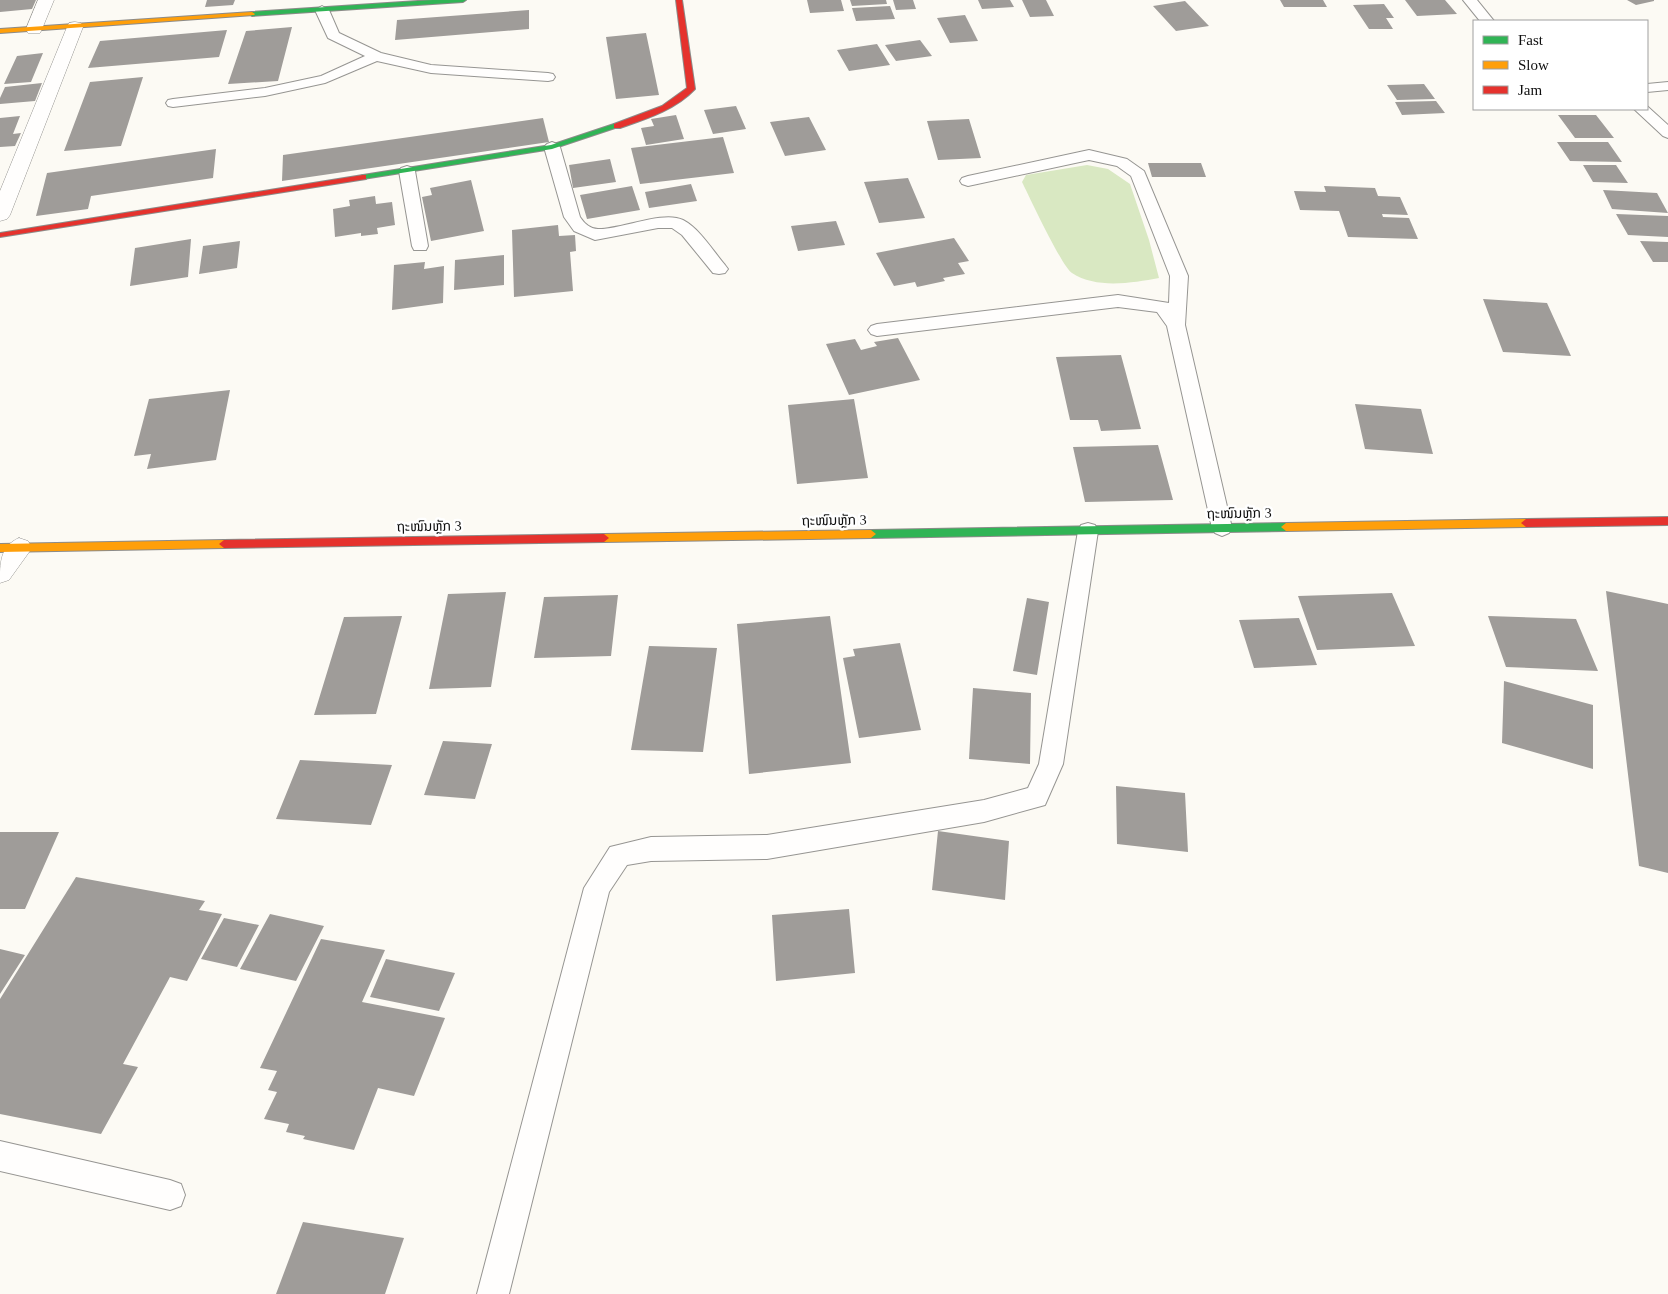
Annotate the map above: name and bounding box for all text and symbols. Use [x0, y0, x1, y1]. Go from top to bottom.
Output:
legend [1473, 20, 1648, 110]
text: Fast [1518, 32, 1544, 48]
text: Slow [1518, 57, 1549, 73]
text: Jam [1518, 82, 1542, 98]
street label: ຖະໜົນຫຼັກ 3 [1206, 505, 1272, 522]
street label: ຖະໜົນຫຼັກ 3 [801, 512, 867, 529]
street label: ຖະໜົນຫຼັກ 3 [396, 518, 462, 535]

